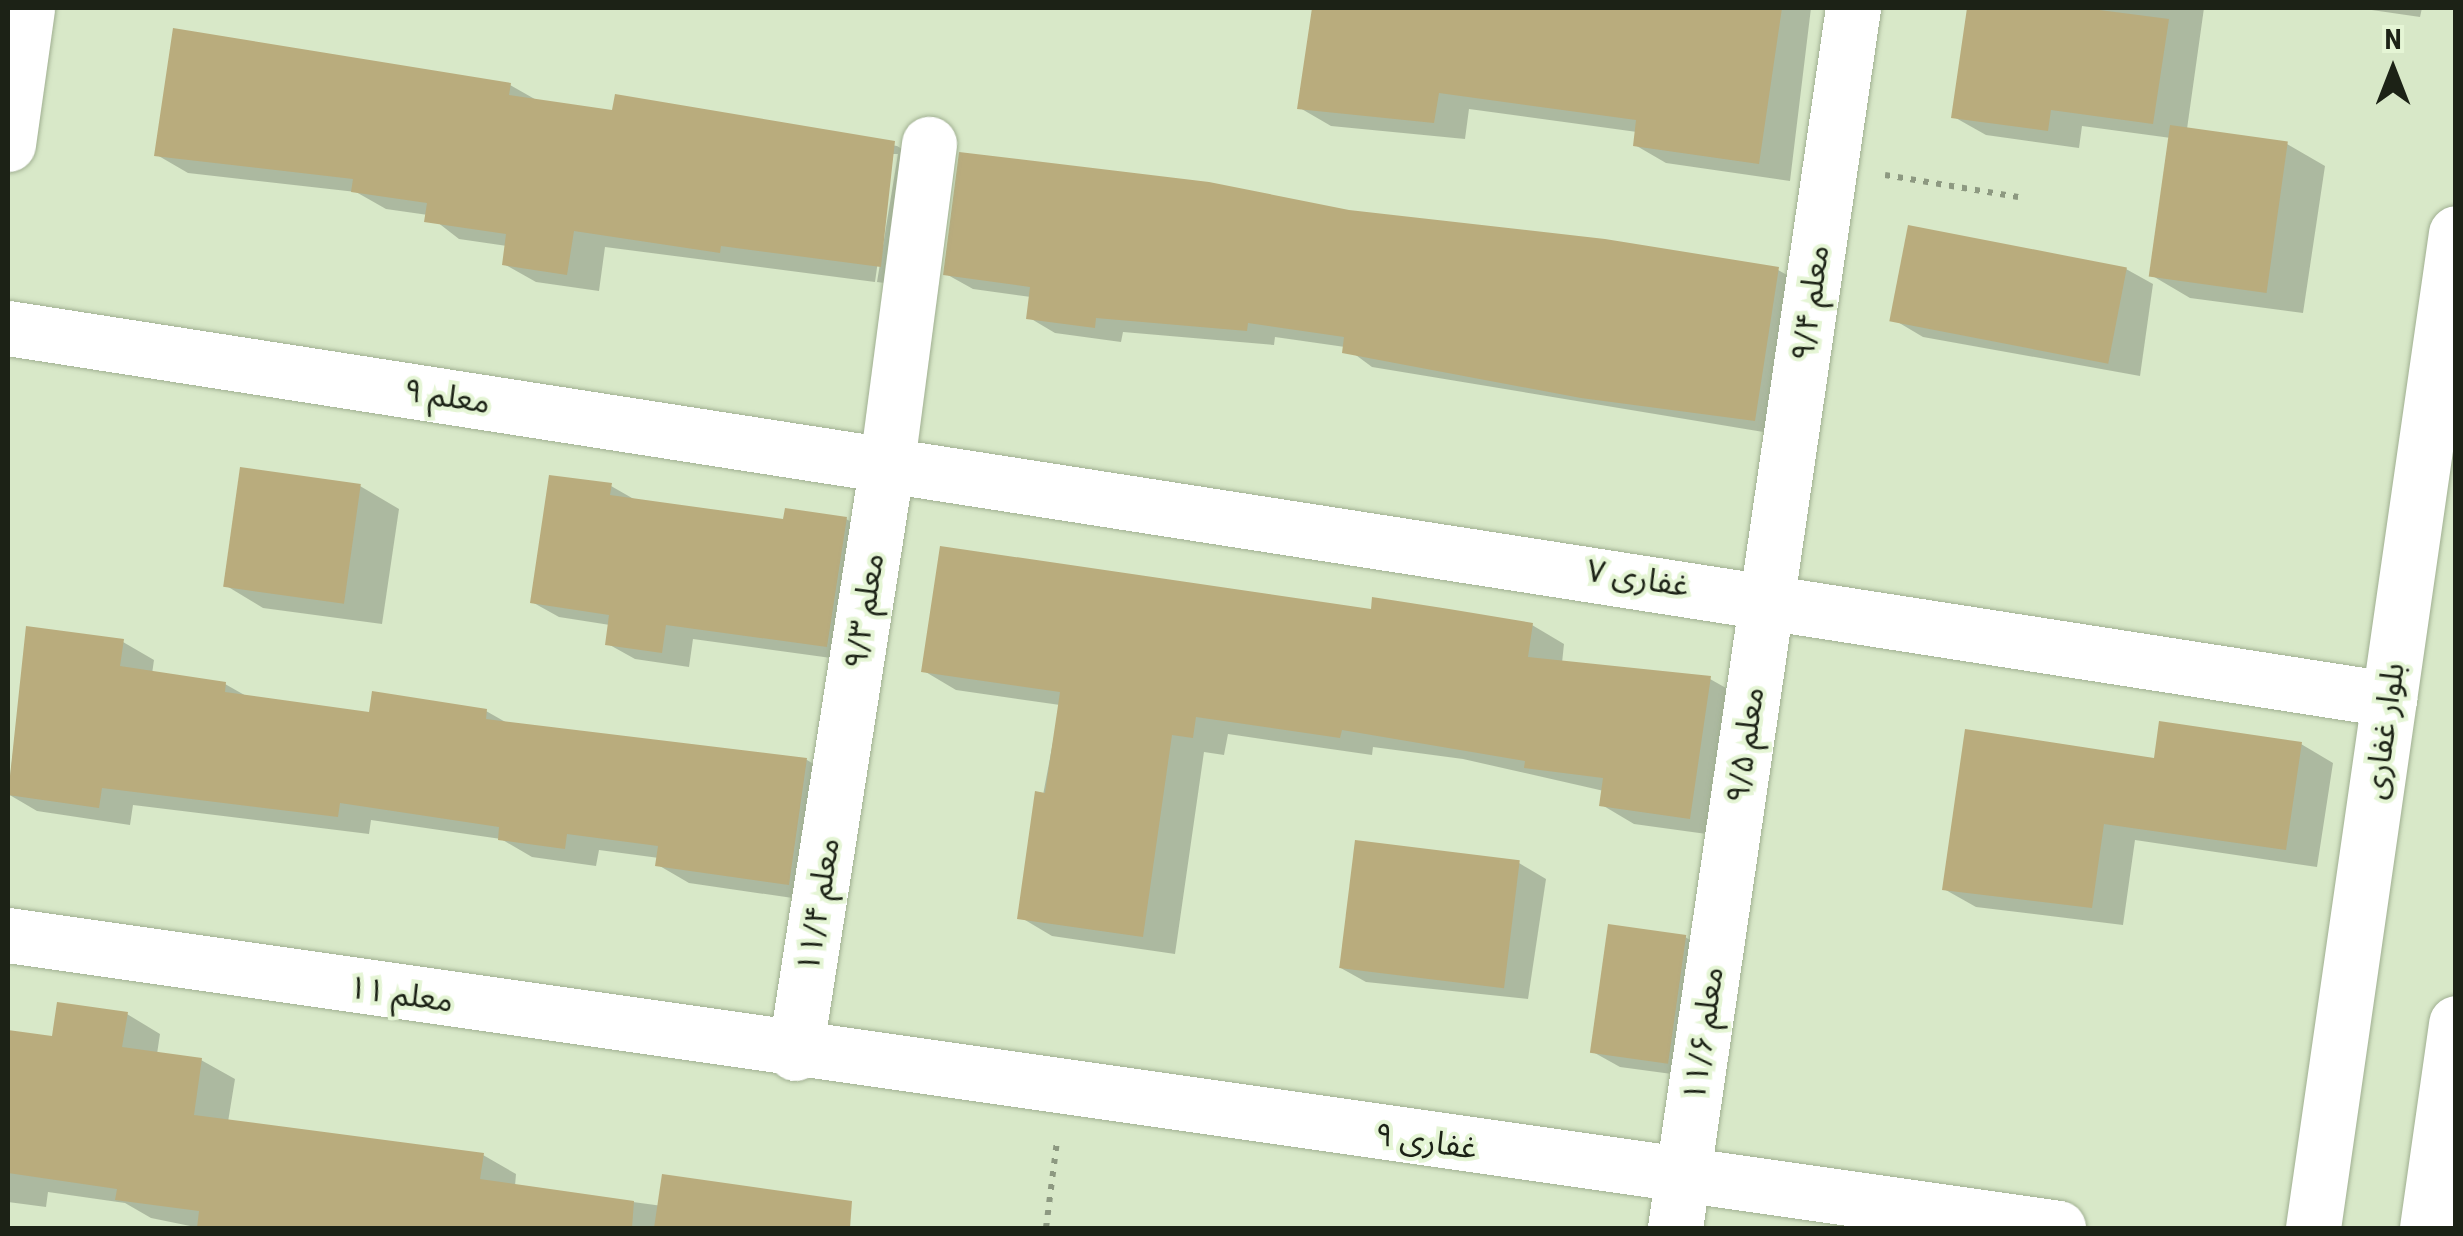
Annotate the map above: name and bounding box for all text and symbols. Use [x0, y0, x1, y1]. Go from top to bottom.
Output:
north arrow [2343, 20, 2443, 120]
text: N [2384, 23, 2402, 56]
street label: معلم ۹/۴ [1783, 242, 1837, 364]
street label: معلم ۹ [401, 370, 493, 422]
street label: معلم ۹/۳ [836, 550, 892, 672]
street label: غفاری ۷ [1584, 551, 1692, 605]
street label: بلوار غفاری [2355, 660, 2413, 802]
street label: معلم ۹/۵ [1718, 684, 1772, 806]
street label: معلم ۱۱/۴ [788, 835, 848, 975]
street label: معلم ۱۱/۶ [1675, 964, 1731, 1104]
street label: معلم ۱۱ [346, 968, 456, 1020]
street label: غفاری ۹ [1372, 1115, 1480, 1167]

